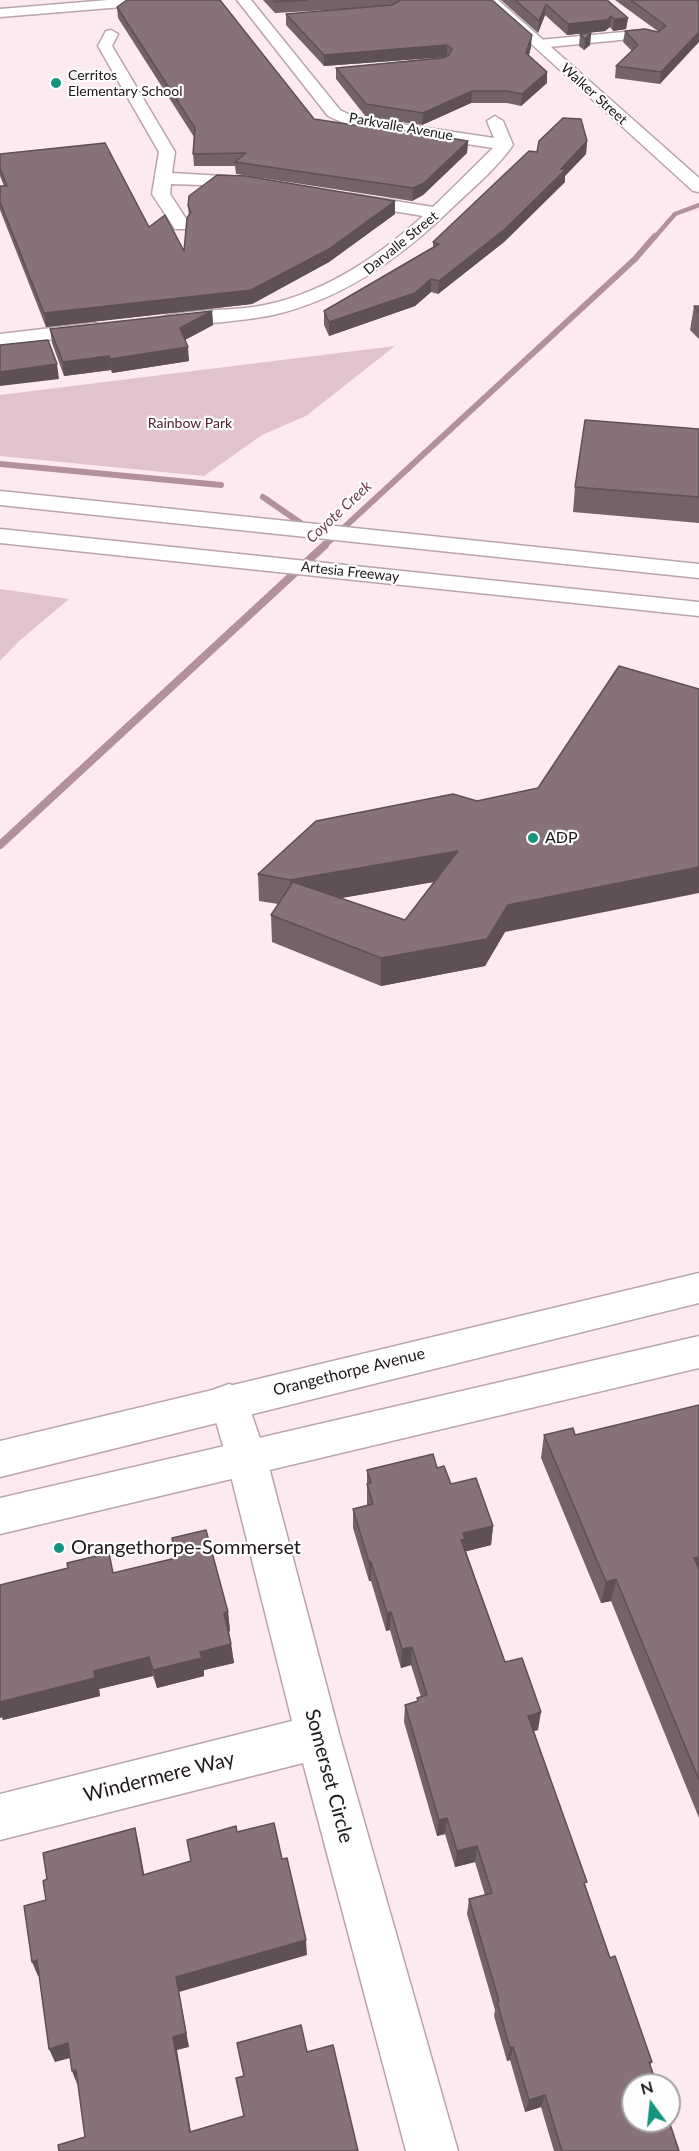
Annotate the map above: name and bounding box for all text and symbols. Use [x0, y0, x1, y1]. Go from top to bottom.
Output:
street label: Walker Street [557, 60, 631, 128]
place label: Cerritos Elementary School [68, 67, 182, 100]
marker: Cerritos Elementary School [49, 76, 63, 90]
street label: Parkvalle Avenue [348, 110, 454, 144]
street label: Darvalle Street [360, 208, 442, 278]
park label: Rainbow Park [148, 415, 232, 431]
water label: Coyote Creek [303, 477, 375, 547]
street label: Artesia Freeway [300, 558, 400, 586]
place label: ADP [545, 828, 578, 848]
marker: ADP [526, 831, 540, 845]
street label: Orangethorpe Avenue [271, 1344, 427, 1400]
place label: Orangethorpe-Sommerset [71, 1536, 301, 1560]
marker: Orangethorpe-Sommerset [52, 1541, 66, 1555]
street label: Somerset Circle [300, 1706, 358, 1846]
street label: Windermere Way [81, 1747, 237, 1807]
north arrow [621, 2073, 681, 2133]
text: N [638, 2076, 655, 2098]

